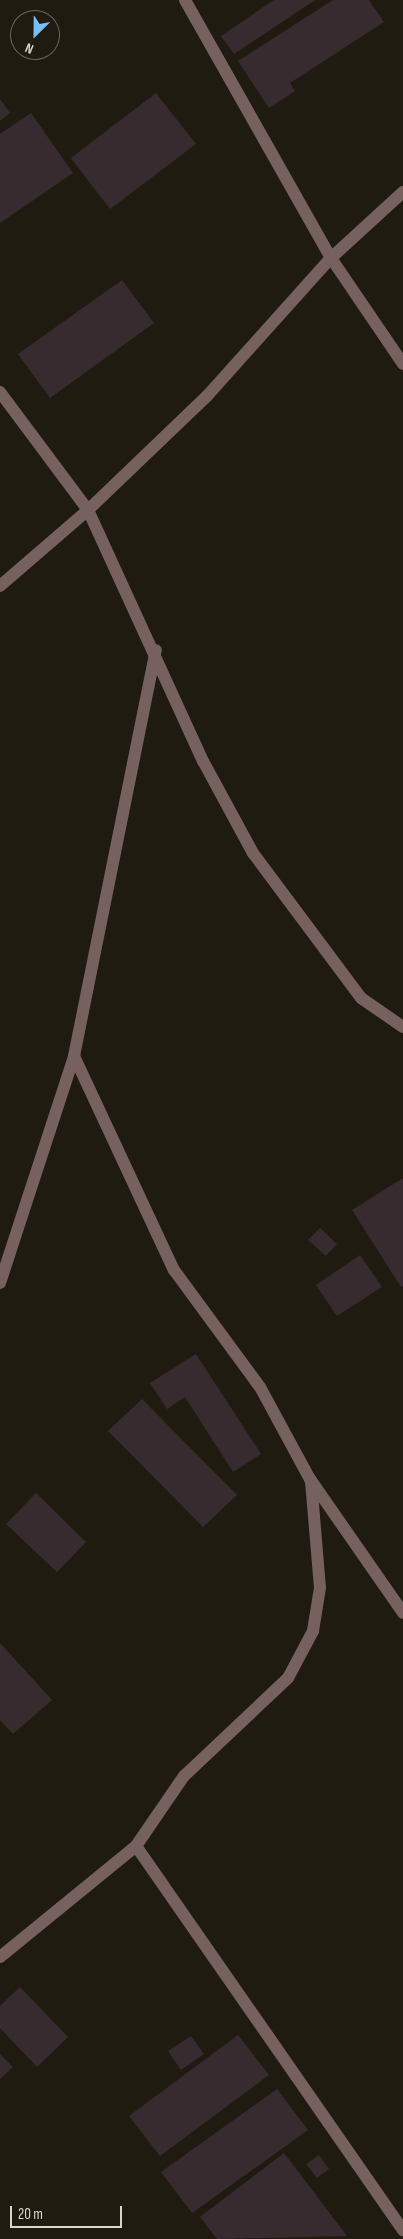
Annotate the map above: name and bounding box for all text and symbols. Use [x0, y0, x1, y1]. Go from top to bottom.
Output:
north arrow [10, 10, 60, 60]
text: N [23, 39, 36, 58]
scale bar [12, 2196, 125, 2228]
text: 20 m [18, 2205, 43, 2224]

